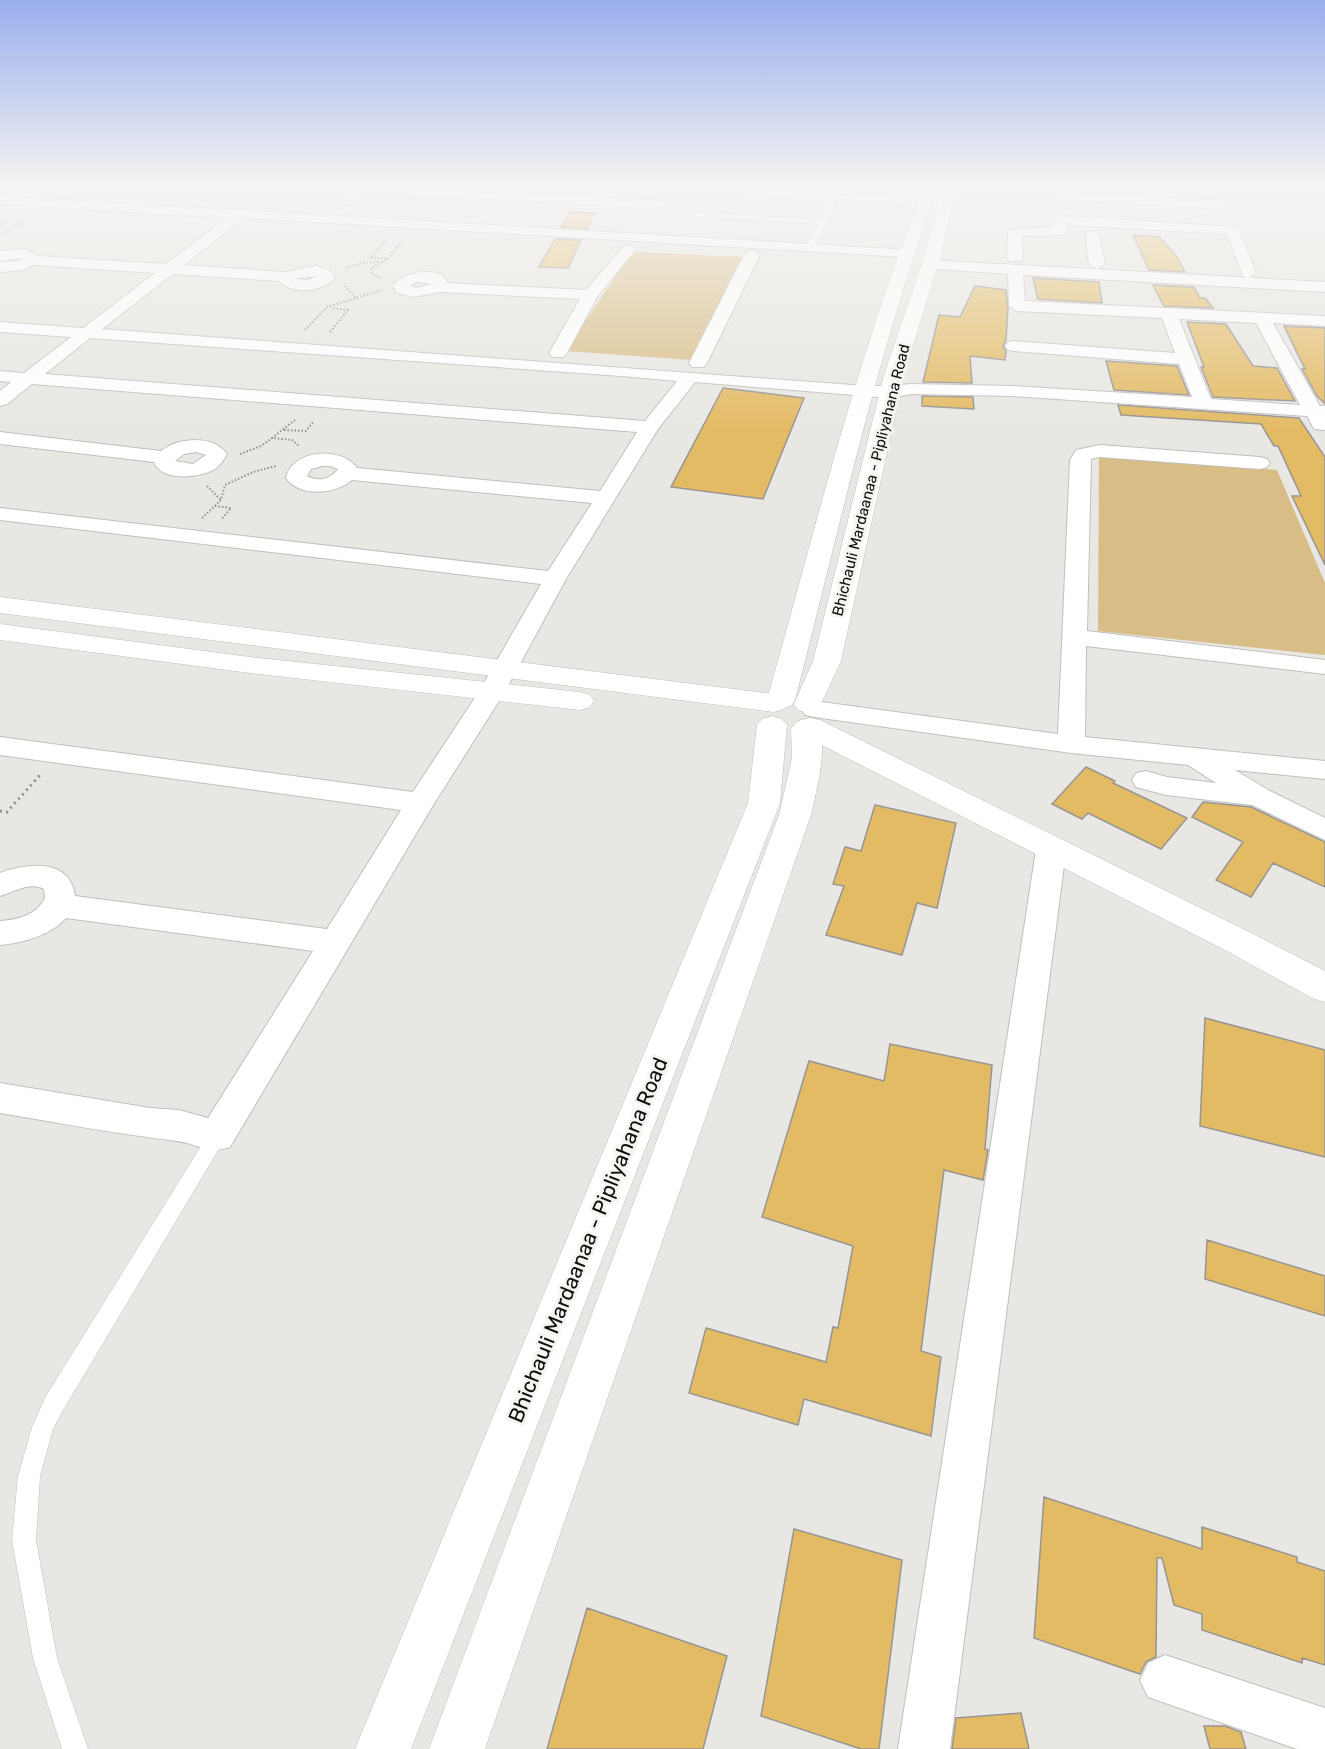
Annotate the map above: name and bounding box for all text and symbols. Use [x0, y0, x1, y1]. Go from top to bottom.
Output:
street label: Bhichauli Mardaanaa - Pipliyahana Road [828, 342, 914, 618]
street label: Bhichauli Mardaanaa - Pipliyahana Road [503, 1054, 672, 1426]

